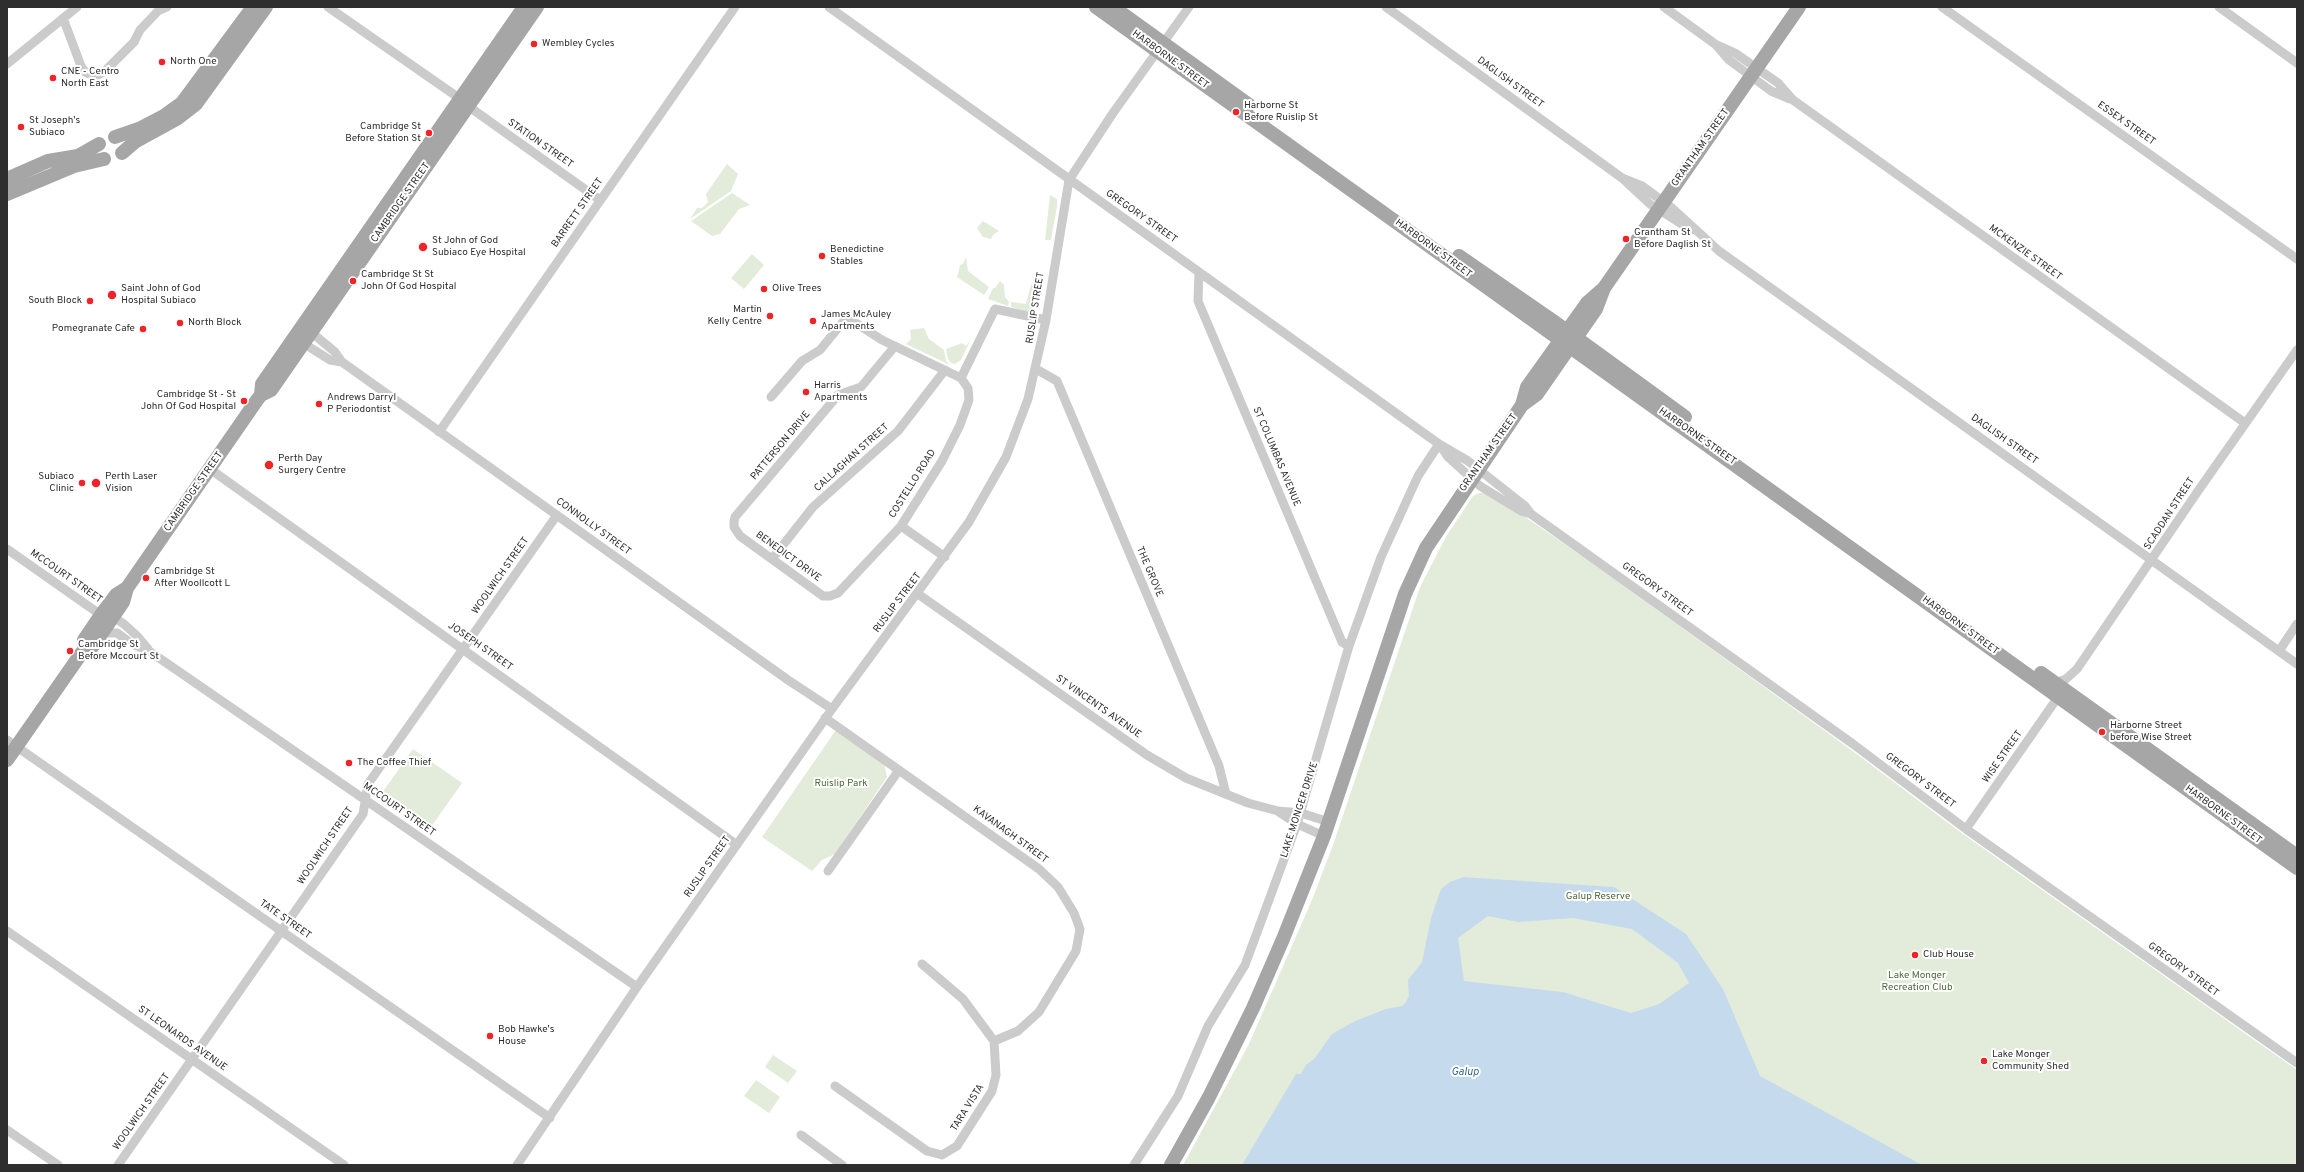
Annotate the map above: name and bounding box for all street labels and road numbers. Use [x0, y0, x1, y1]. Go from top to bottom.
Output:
street label: HARBORNE STREET [1129, 28, 1211, 92]
street label: DAGLISH STREET [1474, 55, 1546, 111]
street label: ESSEX STREET [2095, 100, 2157, 148]
street label: GRANTHAM STREET [1670, 107, 1732, 189]
street label: STATION STREET [505, 117, 575, 171]
street label: CAMBRIDGE STREET [369, 161, 433, 245]
street label: BARRETT STREET [550, 176, 606, 250]
street label: GREGORY STREET [1103, 188, 1179, 246]
street label: HARBORNE STREET [1392, 217, 1474, 281]
street label: MCKENZIE STREET [1986, 222, 2064, 284]
street label: RUSLIP STREET [1024, 271, 1048, 345]
street label: ST COLUMBAS AVENUE [1250, 405, 1302, 509]
street label: HARBORNE STREET [1656, 406, 1738, 468]
street label: PATTERSON DRIVE [749, 409, 813, 483]
street label: GRANTHAM STREET [1458, 412, 1520, 494]
street label: DAGLISH STREET [1968, 412, 2040, 468]
street label: CALLAGHAN STREET [812, 421, 892, 495]
street label: COSTELLO ROAD [887, 447, 939, 521]
street label: CAMBRIDGE STREET [162, 450, 226, 534]
street label: SCADDAN STREET [2142, 476, 2198, 552]
street label: CONNOLLY STREET [553, 496, 633, 558]
street label: BENEDICT DRIVE [753, 529, 823, 585]
street label: WOOLWICH STREET [470, 535, 532, 617]
street label: THE GROVE [1133, 545, 1165, 599]
street label: MCCOURT STREET [28, 548, 104, 606]
street label: GREGORY STREET [1619, 560, 1695, 620]
street label: RUSLIP STREET [871, 570, 925, 636]
street label: HARBORNE STREET [1919, 594, 2001, 658]
street label: JOSEPH STREET [445, 620, 515, 674]
street label: ST VINCENTS AVENUE [1053, 673, 1143, 741]
street label: WISE STREET [1980, 728, 2026, 786]
street label: GREGORY STREET [1883, 751, 1957, 811]
street label: LAKE MONGER DRIVE [1279, 761, 1321, 859]
street label: MCCOURT STREET [361, 781, 437, 839]
street label: HARBORNE STREET [2182, 783, 2264, 847]
street label: KAVANAGH STREET [970, 804, 1050, 866]
street label: WOOLWICH STREET [296, 805, 356, 887]
street label: RUSLIP STREET [682, 834, 734, 900]
street label: TATE STREET [257, 898, 313, 942]
street label: GREGORY STREET [2145, 940, 2221, 1000]
street label: ST LEONARDS AVENUE [135, 1004, 229, 1074]
street label: WOOLWICH STREET [111, 1071, 173, 1153]
street label: TARA VISTA [949, 1082, 987, 1134]

